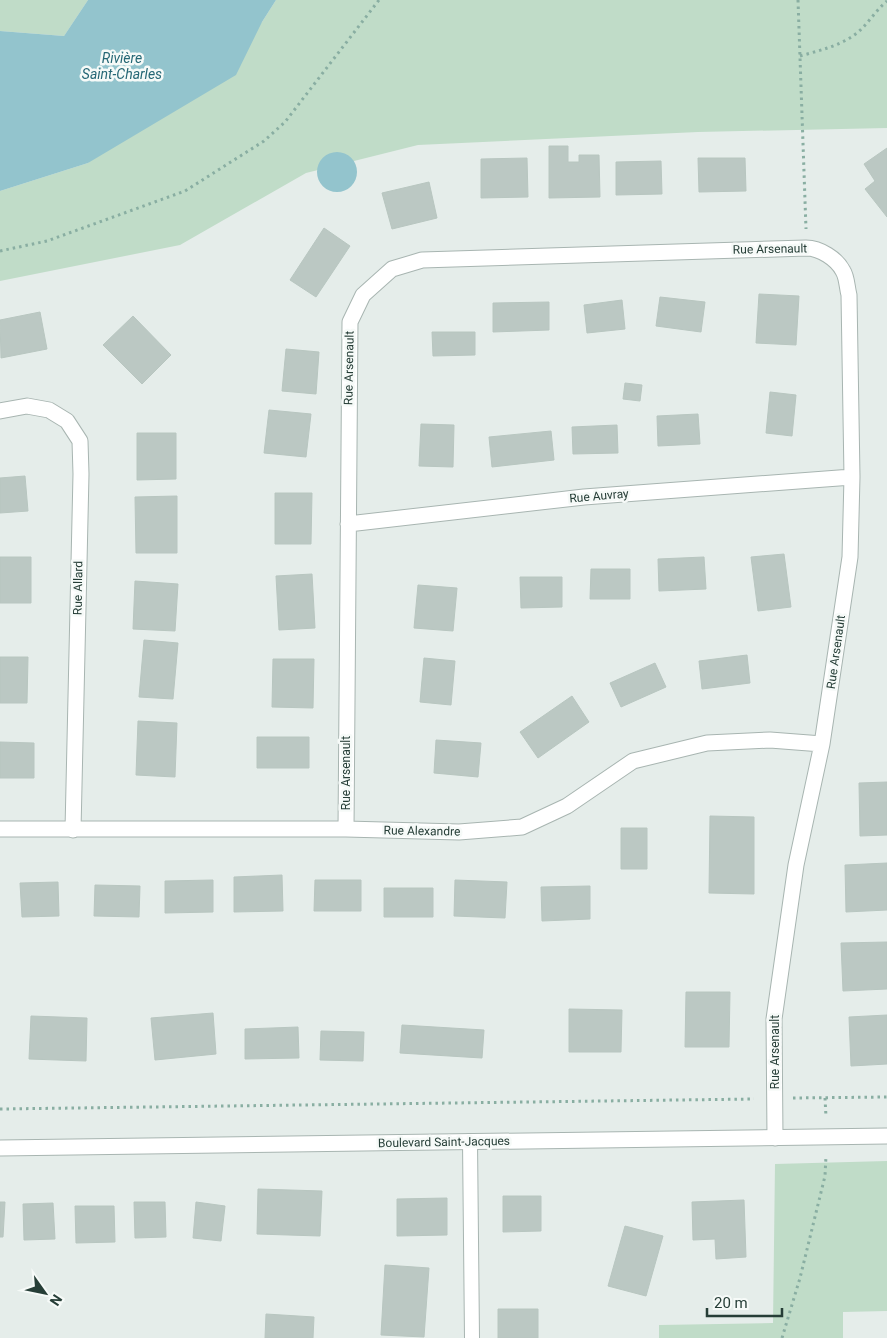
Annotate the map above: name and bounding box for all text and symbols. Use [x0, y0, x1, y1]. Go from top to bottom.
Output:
water label: Rivière Saint-Charles [82, 50, 162, 82]
street label: Rue Arsenault [733, 241, 807, 257]
street label: Rue Arsenault [341, 331, 357, 405]
street label: Rue Auvray [569, 486, 630, 506]
street label: Rue Allard [71, 561, 85, 615]
street label: Rue Arsenault [824, 614, 848, 690]
street label: Rue Arsenault [339, 736, 353, 810]
street label: Rue Alexandre [384, 823, 460, 839]
street label: Rue Arsenault [768, 1015, 782, 1089]
street label: Boulevard Saint-Jacques [378, 1134, 510, 1150]
north arrow [20, 1268, 70, 1318]
scale bar [707, 1286, 782, 1318]
text: N [46, 1292, 65, 1309]
text: 20 m [714, 1294, 748, 1312]

